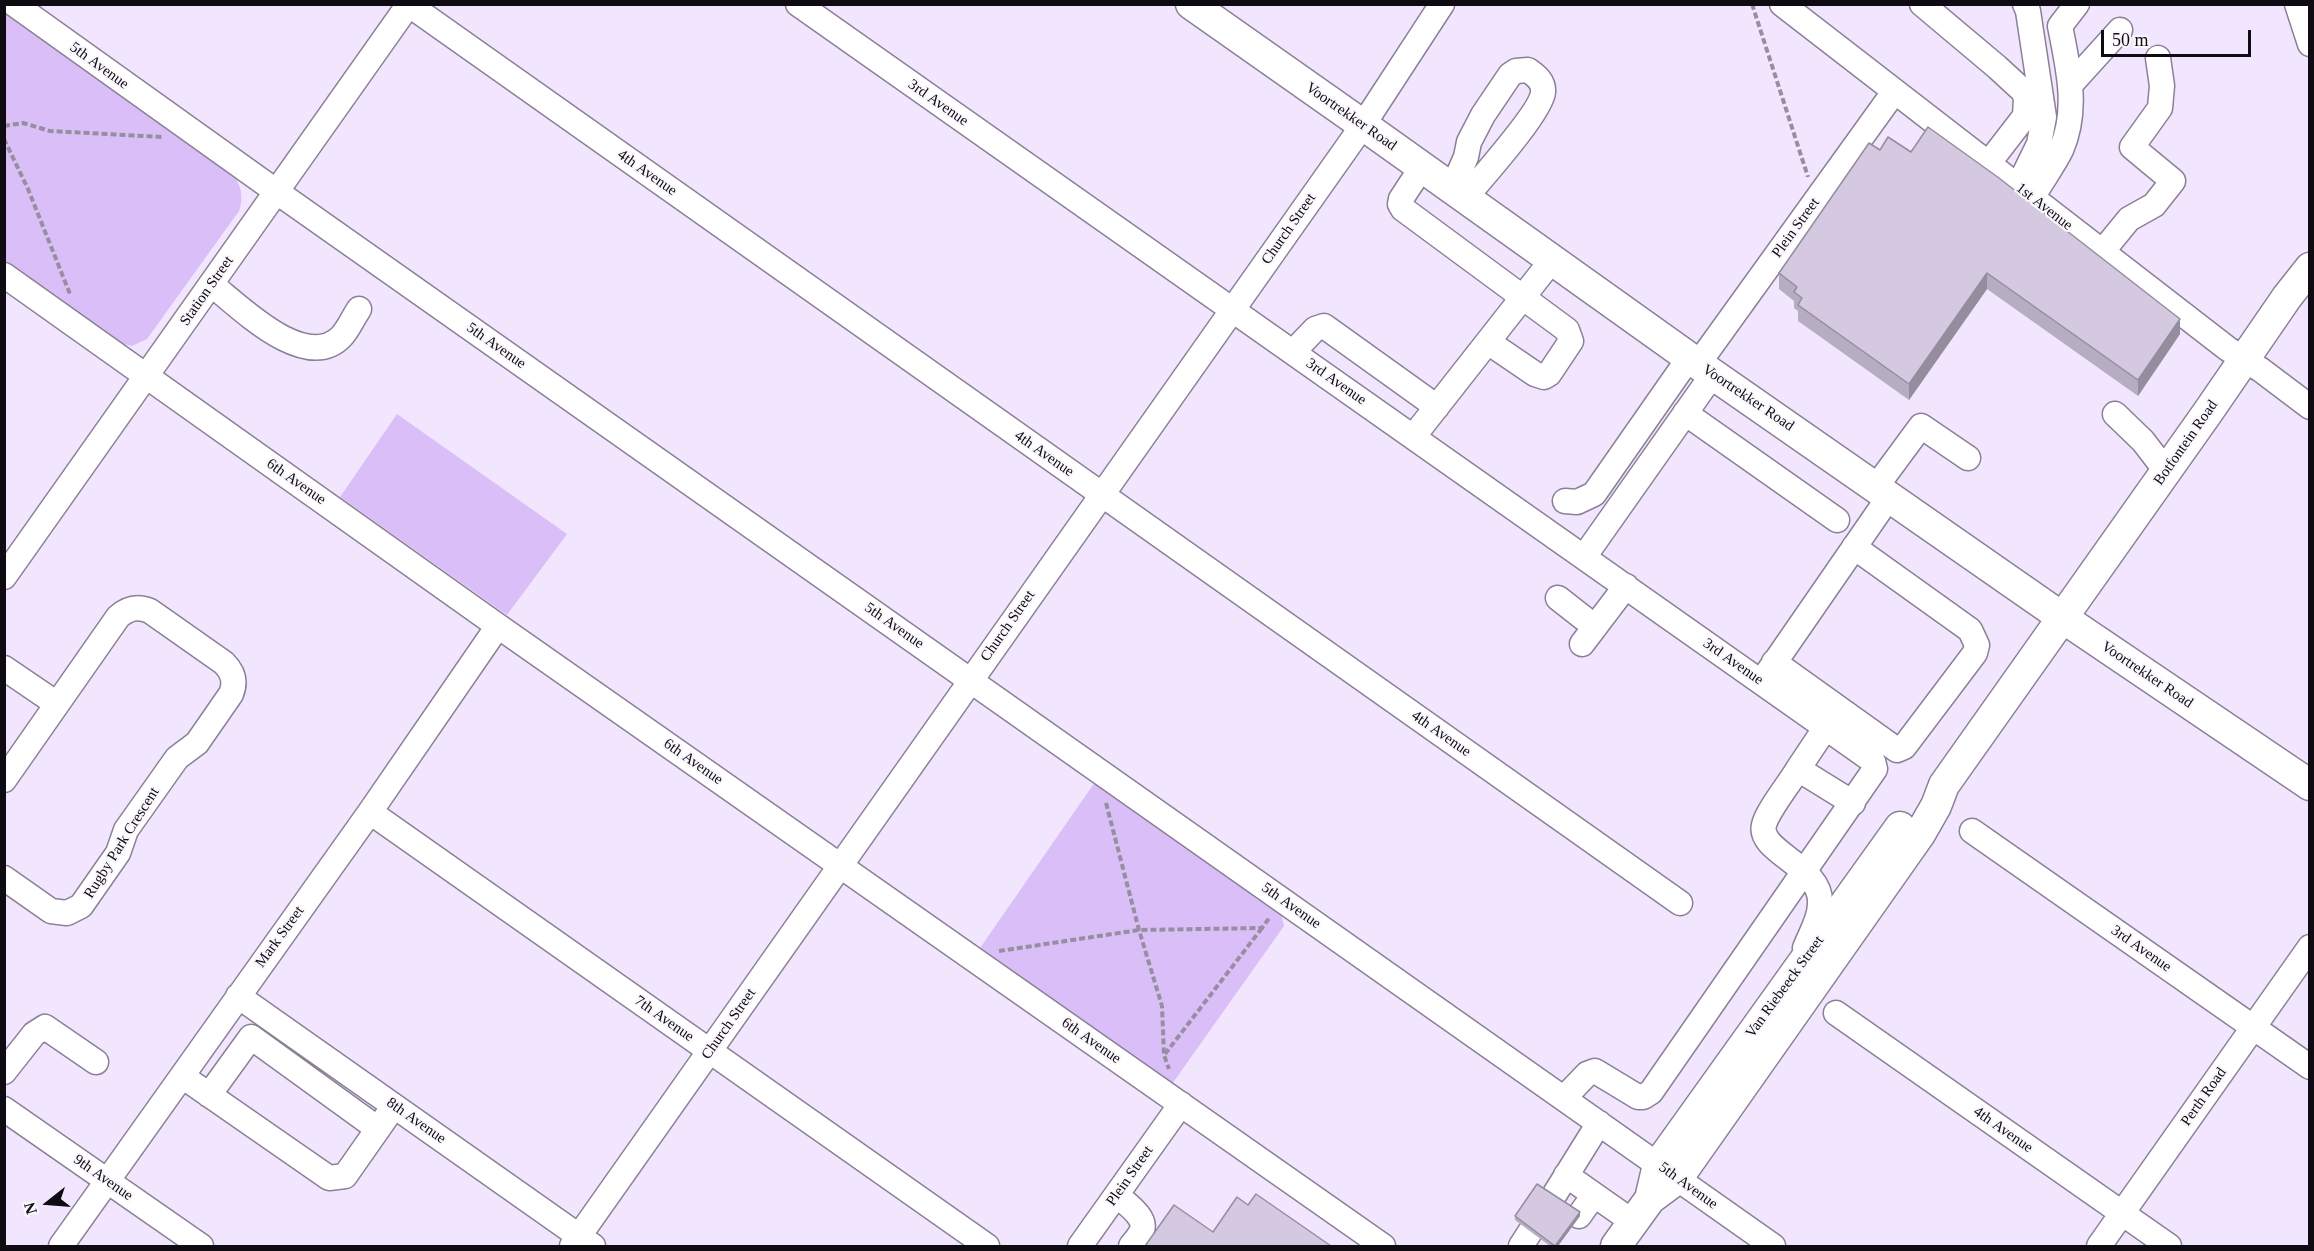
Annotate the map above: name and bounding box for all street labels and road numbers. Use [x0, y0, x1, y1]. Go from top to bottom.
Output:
street label: 5th Avenue [66, 39, 132, 93]
street label: 3rd Avenue [904, 76, 972, 130]
street label: Voortrekker Road [1302, 79, 1400, 155]
street label: 4th Avenue [614, 146, 680, 200]
street label: 1st Avenue [2012, 179, 2076, 235]
street label: Church Street [1258, 190, 1320, 268]
street label: Plein Street [1768, 195, 1824, 261]
street label: Station Street [176, 253, 238, 329]
street label: 5th Avenue [463, 319, 529, 373]
street label: 3rd Avenue [1302, 355, 1370, 409]
street label: Voortrekker Road [1699, 361, 1797, 435]
street label: Botfontein Road [2150, 397, 2222, 489]
street label: 4th Avenue [1011, 427, 1077, 481]
street label: 6th Avenue [263, 455, 329, 509]
street label: Church Street [977, 587, 1039, 665]
street label: 5th Avenue [861, 599, 927, 653]
street label: 3rd Avenue [1699, 635, 1767, 689]
street label: Voortrekker Road [2098, 638, 2196, 712]
street label: 4th Avenue [1408, 707, 1474, 761]
street label: 6th Avenue [660, 735, 726, 789]
street label: Rugby Park Crescent [81, 784, 163, 902]
street label: 5th Avenue [1258, 879, 1324, 933]
street label: Mark Street [252, 903, 308, 971]
street label: 3rd Avenue [2107, 922, 2175, 976]
street label: Van Riebeeck Street [1742, 933, 1828, 1041]
street label: Church Street [698, 985, 760, 1063]
street label: 7th Avenue [631, 992, 697, 1046]
street label: 6th Avenue [1058, 1014, 1124, 1068]
street label: Perth Road [2177, 1064, 2231, 1130]
street label: 8th Avenue [383, 1094, 449, 1148]
street label: 4th Avenue [1970, 1103, 2036, 1157]
street label: Plein Street [1103, 1142, 1157, 1210]
street label: 9th Avenue [70, 1151, 136, 1205]
street label: 5th Avenue [1655, 1159, 1721, 1213]

